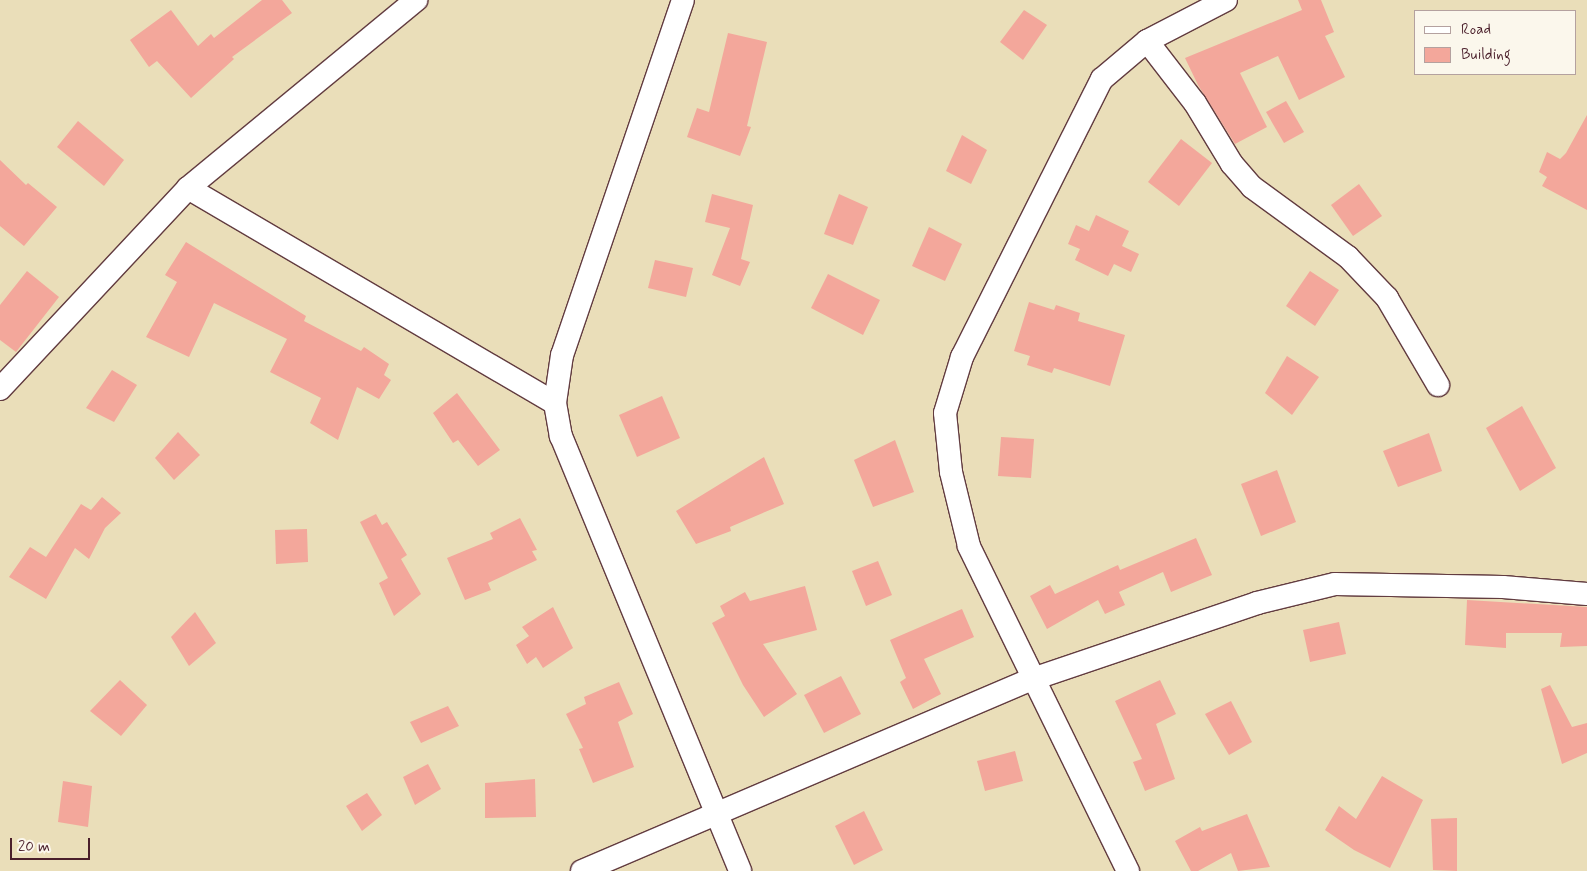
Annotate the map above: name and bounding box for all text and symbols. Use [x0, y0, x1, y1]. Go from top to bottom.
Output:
legend [1414, 10, 1577, 75]
text: Road [1461, 20, 1491, 40]
text: Building [1461, 45, 1511, 65]
scale bar [12, 828, 92, 860]
text: 20 m [18, 837, 50, 857]

